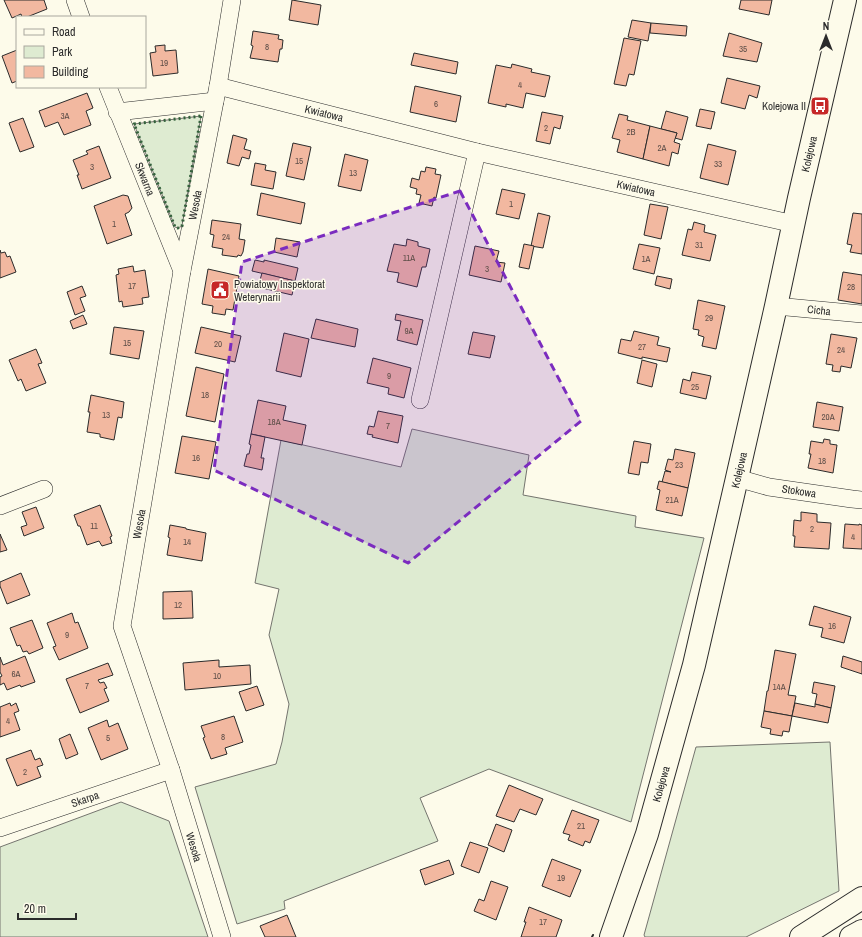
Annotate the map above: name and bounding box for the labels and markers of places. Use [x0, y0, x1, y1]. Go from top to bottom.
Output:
bus stop icon: Kolejowa II [809, 95, 831, 117]
place label: Kolejowa II [762, 99, 806, 113]
place label: Powiatowy Inspektorat Weterynarii [234, 277, 325, 304]
public building icon: Powiatowy Inspektorat Weterynarii [209, 279, 231, 301]

